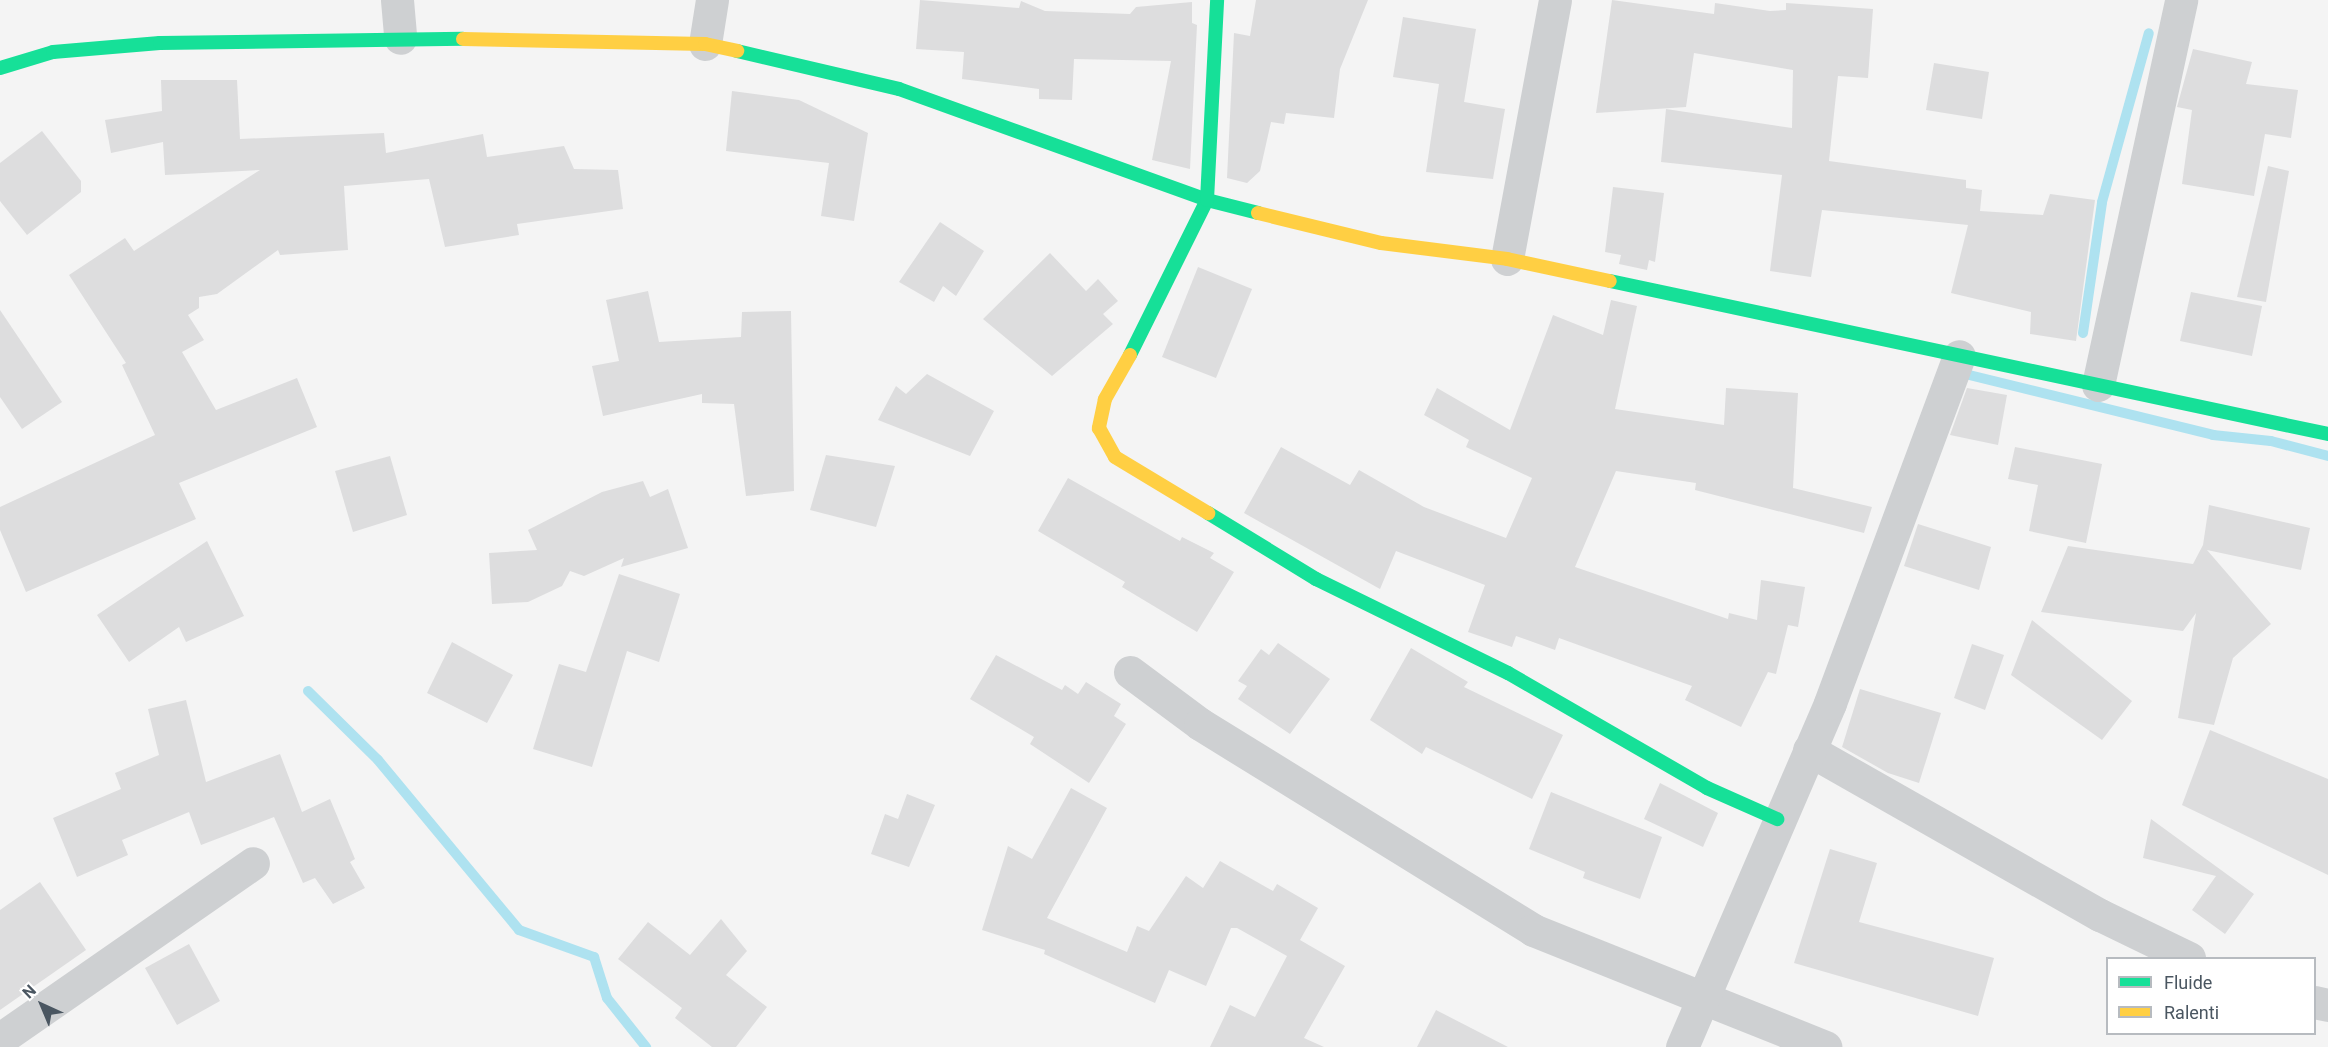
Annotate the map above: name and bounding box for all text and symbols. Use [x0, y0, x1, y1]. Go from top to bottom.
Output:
legend [2106, 957, 2316, 1035]
text: Fluide [2164, 972, 2212, 993]
north arrow [12, 975, 72, 1035]
text: N [18, 981, 40, 1002]
text: Ralenti [2164, 1002, 2219, 1023]

